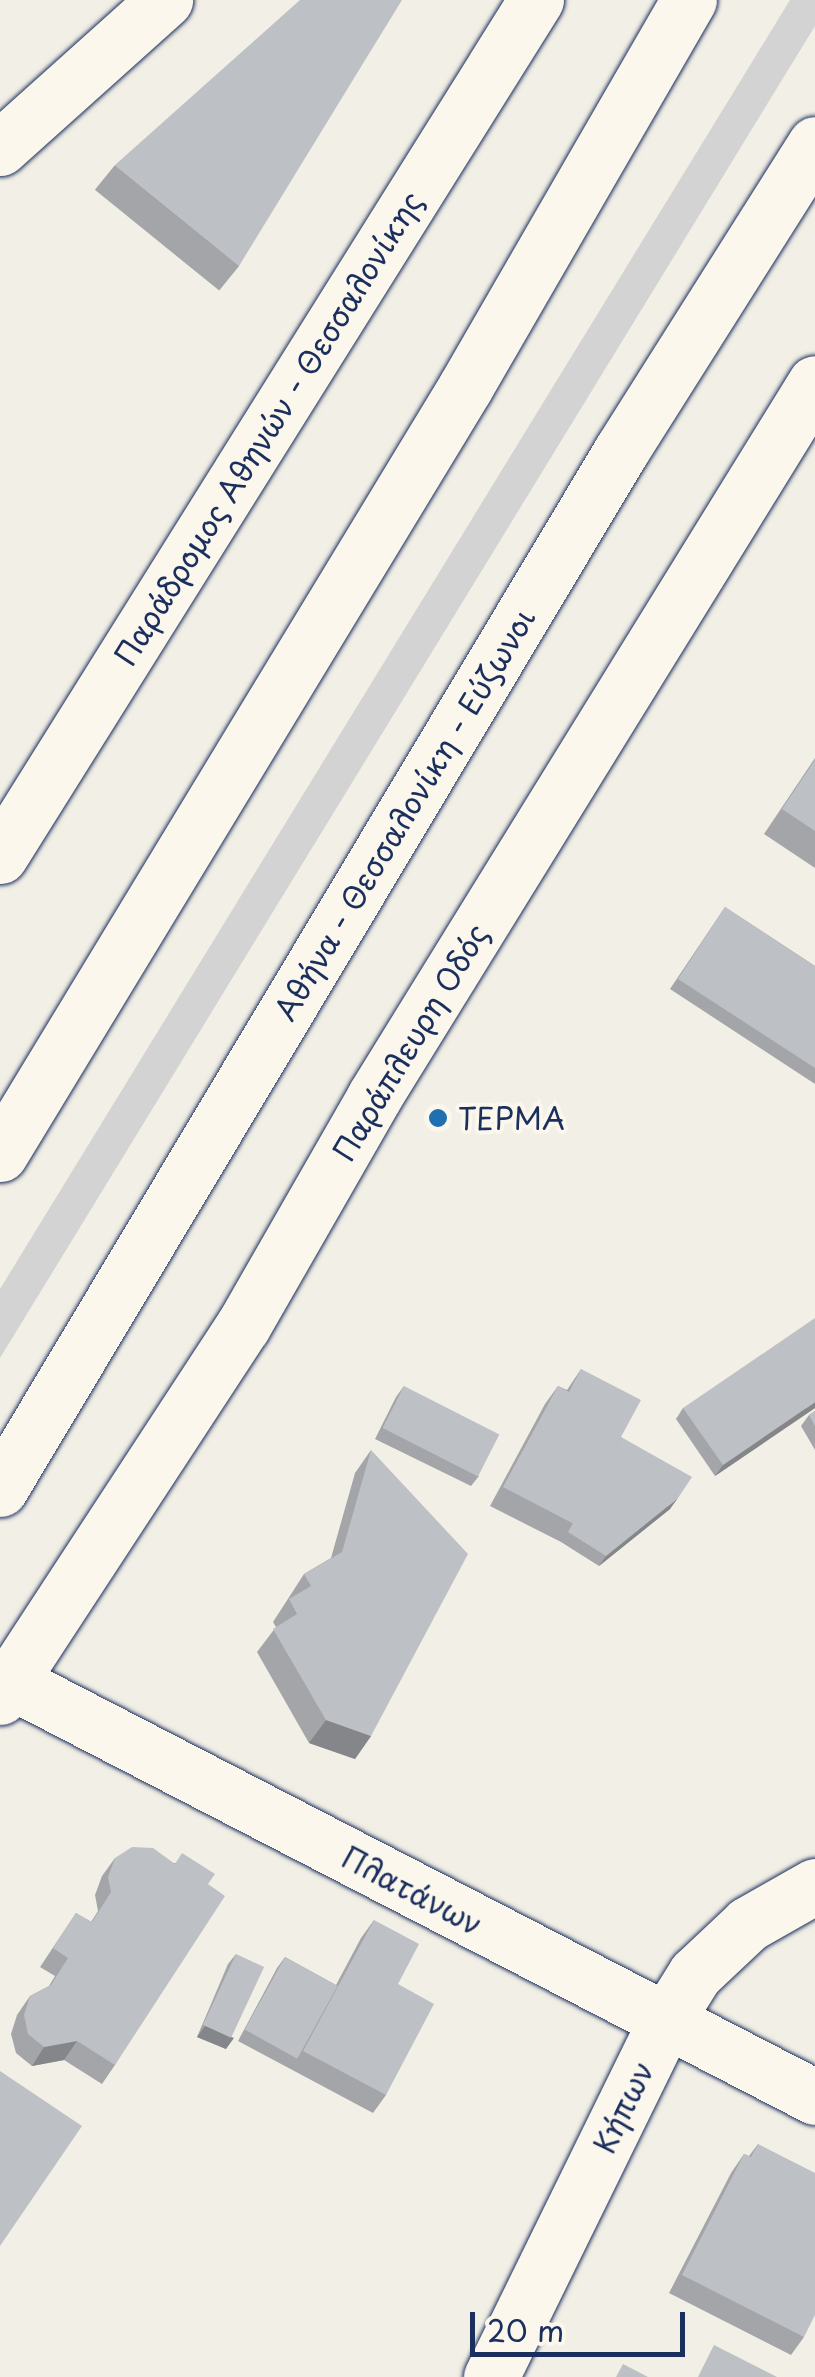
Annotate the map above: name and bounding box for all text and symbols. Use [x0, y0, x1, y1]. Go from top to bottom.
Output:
street label: Παράδρομος Αθηνών - Θεσσαλονίκης [106, 183, 430, 673]
street label: Αθήνα - Θεσσαλονίκη - Εύζωνοι [266, 600, 542, 1028]
street label: Παράπλευρη Οδός [325, 917, 495, 1167]
place label: ΤΕΡΜΑ [458, 1100, 565, 1136]
marker: ΤΕΡΜΑ [427, 1107, 449, 1129]
street label: Πλατάνων [335, 1838, 489, 1942]
street label: Κήπων [585, 2055, 661, 2159]
scale bar [475, 2292, 690, 2354]
text: 20 m [487, 2307, 564, 2352]

